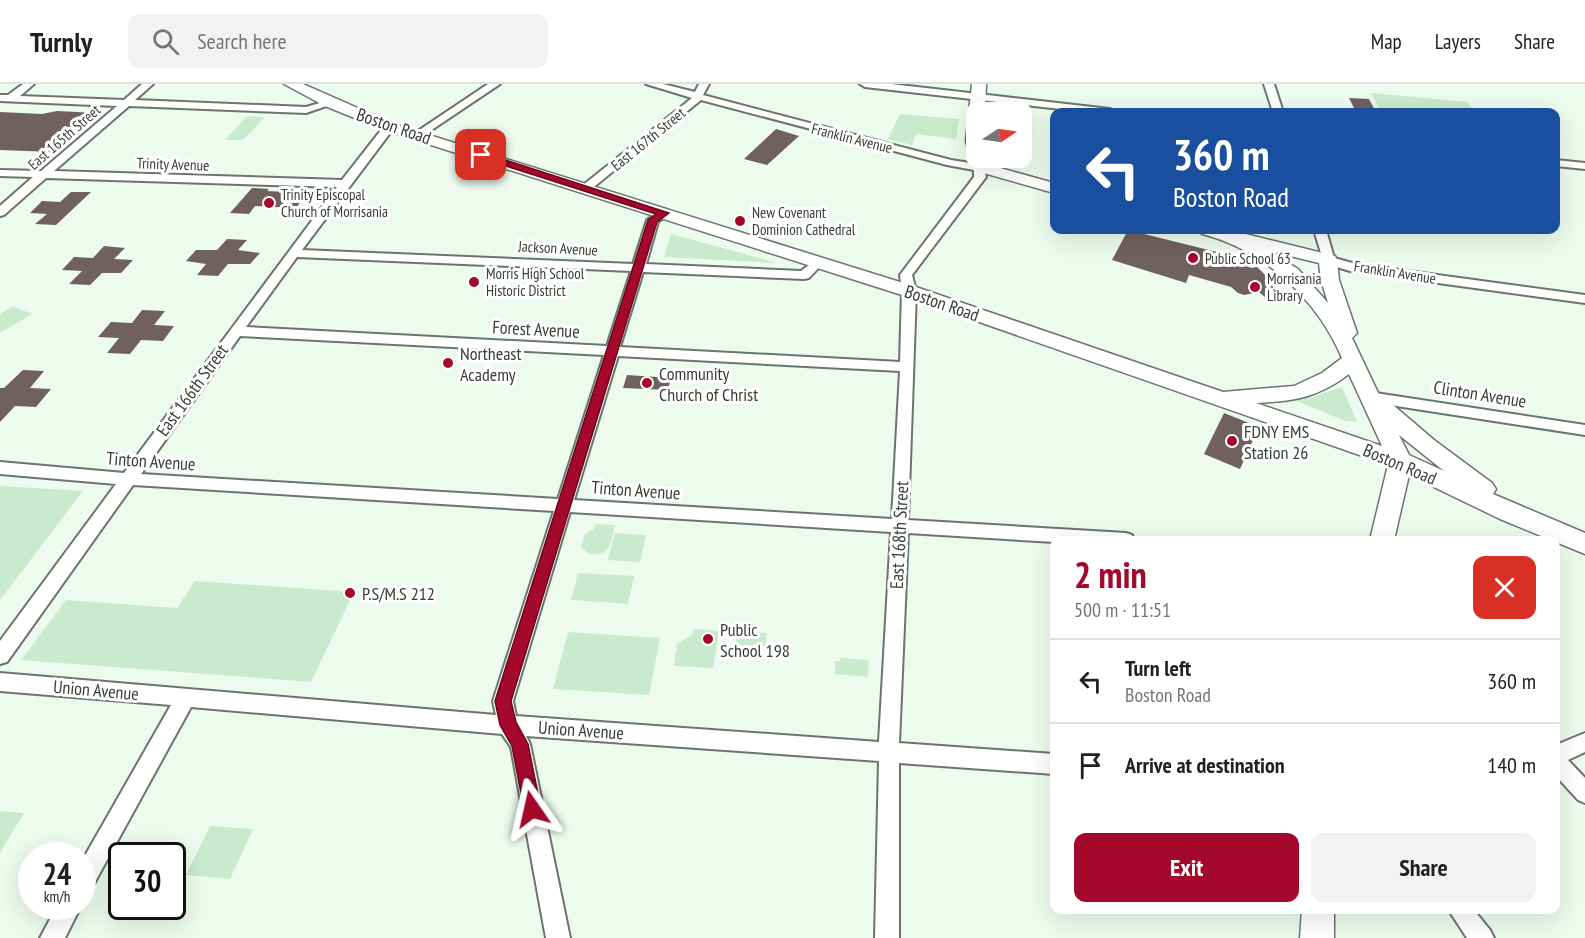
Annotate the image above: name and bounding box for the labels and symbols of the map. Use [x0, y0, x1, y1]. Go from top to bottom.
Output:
street label: East 165th Street [24, 100, 104, 174]
north arrow [966, 102, 1032, 168]
street label: Boston Road [354, 103, 434, 149]
street label: East 167th Street [607, 103, 689, 175]
street label: Franklin Avenue [810, 119, 894, 157]
pin [455, 129, 506, 180]
street label: Trinity Avenue [136, 153, 210, 175]
place label: Trinity Episcopal Church of Morrisania [281, 185, 388, 221]
marker: Trinity Episcopal Church of Morrisania [262, 196, 276, 210]
place label: New Covenant Dominion Cathedral [752, 203, 856, 239]
marker: New Covenant Dominion Cathedral [733, 214, 747, 228]
street label: Jackson Avenue [517, 236, 598, 260]
place label: Public School 63 [1205, 249, 1291, 268]
marker: Public School 63 [1186, 251, 1200, 265]
street label: Franklin Avenue [1353, 256, 1437, 288]
place label: Morris High School Historic District [486, 264, 585, 300]
place label: Morrisania Library [1267, 269, 1321, 305]
marker: Morris High School Historic District [467, 275, 481, 289]
street label: Boston Road [902, 280, 982, 326]
marker: Morrisania Library [1248, 280, 1262, 294]
street label: Forest Avenue [492, 315, 580, 343]
street label: East 166th Street [151, 340, 233, 440]
place label: Northeast Academy [460, 342, 521, 386]
marker: Northeast Academy [441, 356, 455, 370]
place label: Community Church of Christ [659, 362, 758, 406]
street label: Clinton Avenue [1432, 375, 1528, 413]
marker: Community Church of Christ [640, 376, 654, 390]
place label: FDNY EMS Station 26 [1244, 420, 1309, 464]
marker: FDNY EMS Station 26 [1225, 434, 1239, 448]
street label: Boston Road [1360, 438, 1440, 490]
street label: Tinton Avenue [106, 446, 196, 476]
street label: Tinton Avenue [591, 475, 681, 505]
street label: East 168th Street [885, 480, 913, 590]
place label: P.S/M.S 212 [362, 582, 435, 605]
marker: P.S/M.S 212 [343, 586, 357, 600]
place label: Public School 198 [720, 618, 790, 662]
marker: Public School 198 [701, 632, 715, 646]
street label: Union Avenue [52, 675, 140, 705]
street label: Union Avenue [537, 716, 625, 744]
position arrow [500, 777, 564, 841]
speed limit sign: 30 [108, 842, 186, 920]

